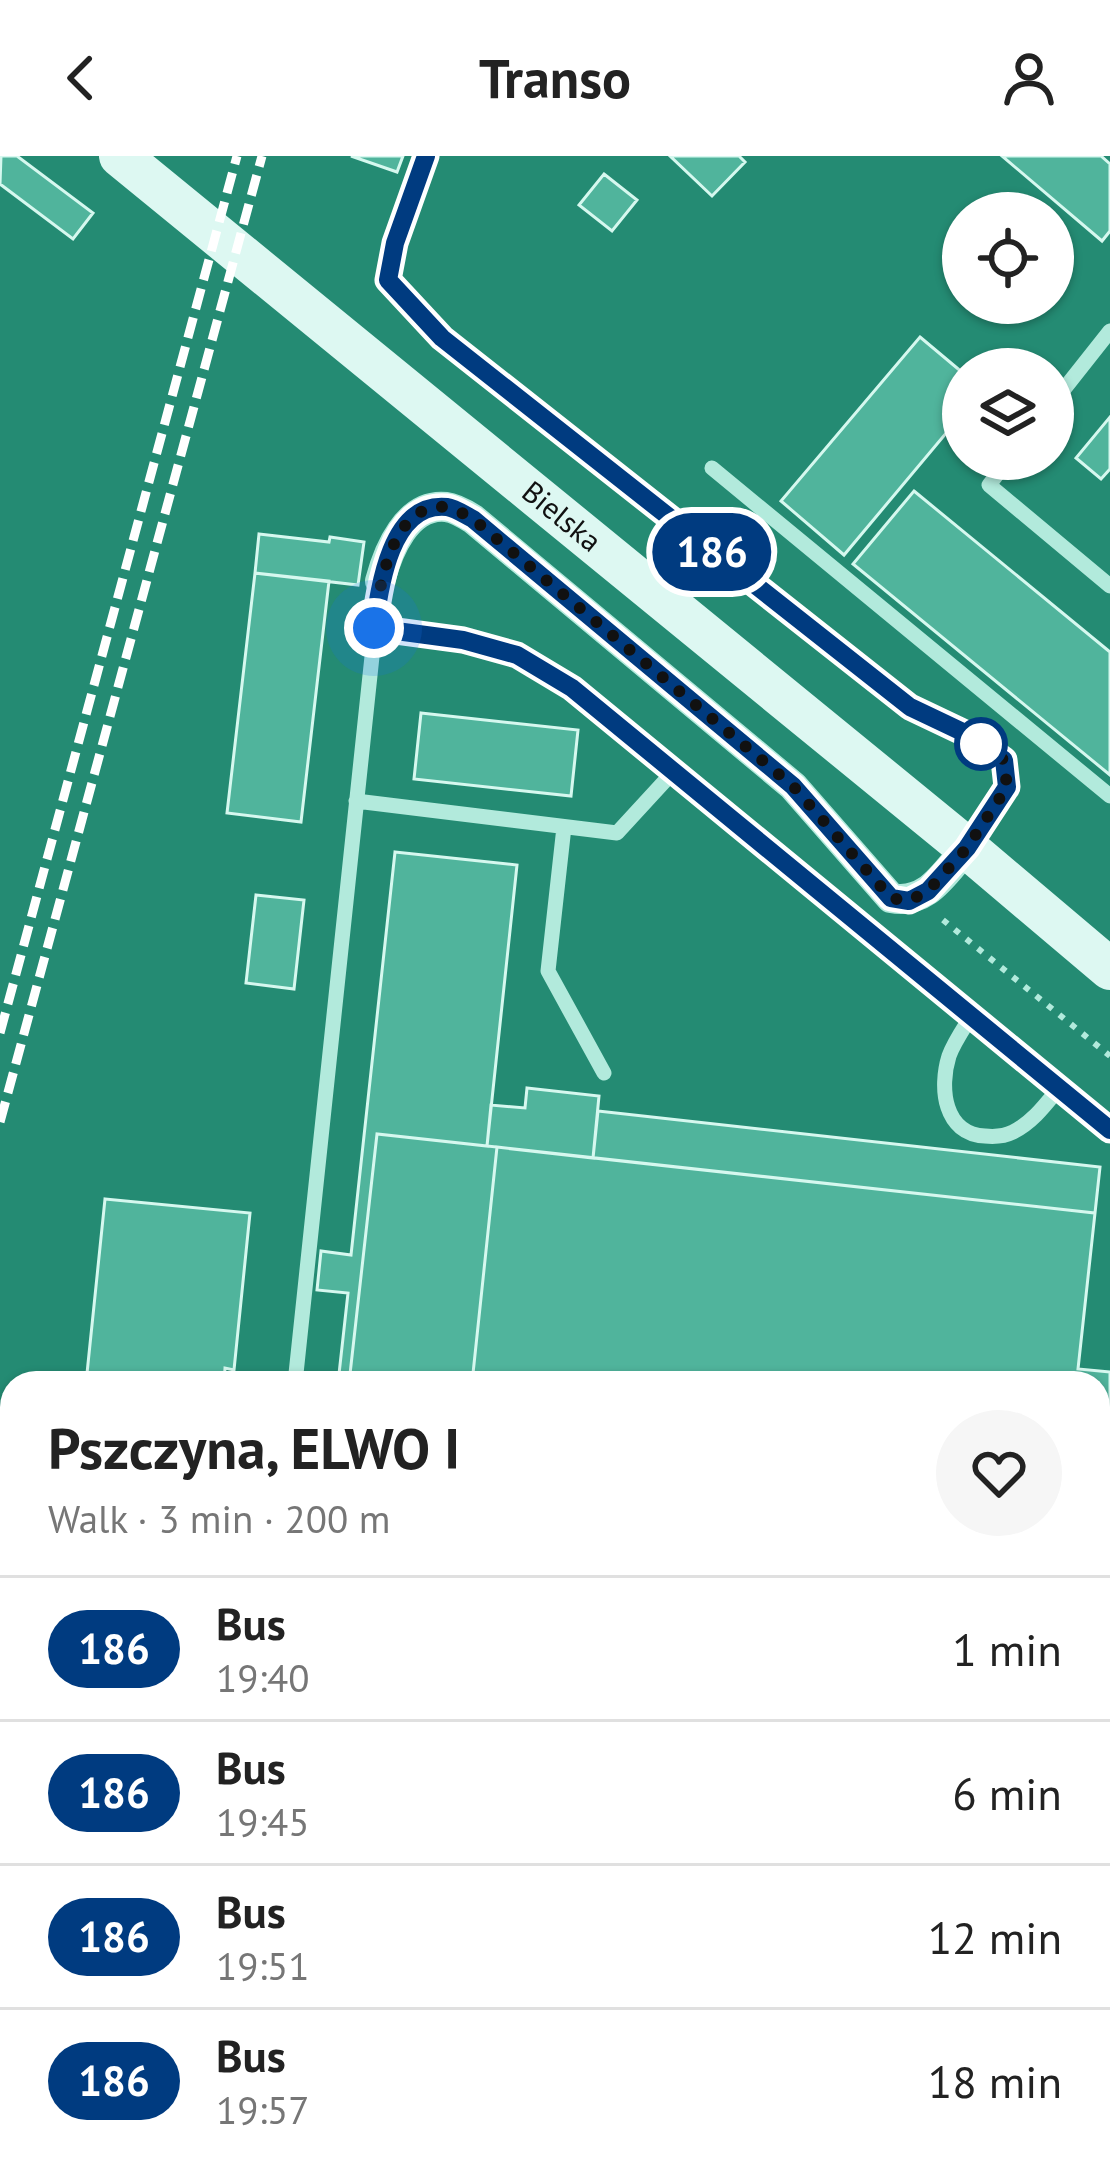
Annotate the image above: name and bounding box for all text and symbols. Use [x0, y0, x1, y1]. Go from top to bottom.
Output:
text: Transo [479, 43, 631, 113]
icon: back [48, 45, 114, 111]
icon: person [996, 45, 1062, 111]
map controls [942, 192, 1074, 480]
button: locate [942, 192, 1074, 324]
button: layers [942, 348, 1074, 480]
street label: Bielska [515, 471, 610, 560]
line badge: 186 [643, 513, 781, 591]
text: 186 [676, 524, 748, 579]
your location [344, 598, 404, 658]
unlabelled marker [956, 719, 1006, 769]
button: heart [936, 1410, 1062, 1536]
text: Pszczyna, ELWO I [48, 1411, 460, 1485]
text: Walk · 3 min · 200 m [48, 1493, 390, 1544]
text: Bus [216, 1594, 286, 1652]
text: 1 min [952, 1620, 1062, 1678]
text: 186 [78, 1621, 150, 1676]
text: 19:40 [216, 1652, 310, 1703]
text: Bus [216, 1738, 286, 1796]
text: 6 min [952, 1764, 1062, 1822]
text: 186 [78, 1765, 150, 1820]
text: 19:45 [216, 1796, 310, 1847]
text: Bus [216, 1882, 286, 1940]
text: 12 min [928, 1908, 1062, 1966]
text: 186 [78, 1909, 150, 1964]
text: 19:51 [216, 1940, 310, 1991]
text: Bus [216, 2026, 286, 2084]
text: 18 min [928, 2052, 1062, 2110]
text: 186 [78, 2053, 150, 2108]
text: 19:57 [216, 2084, 310, 2135]

